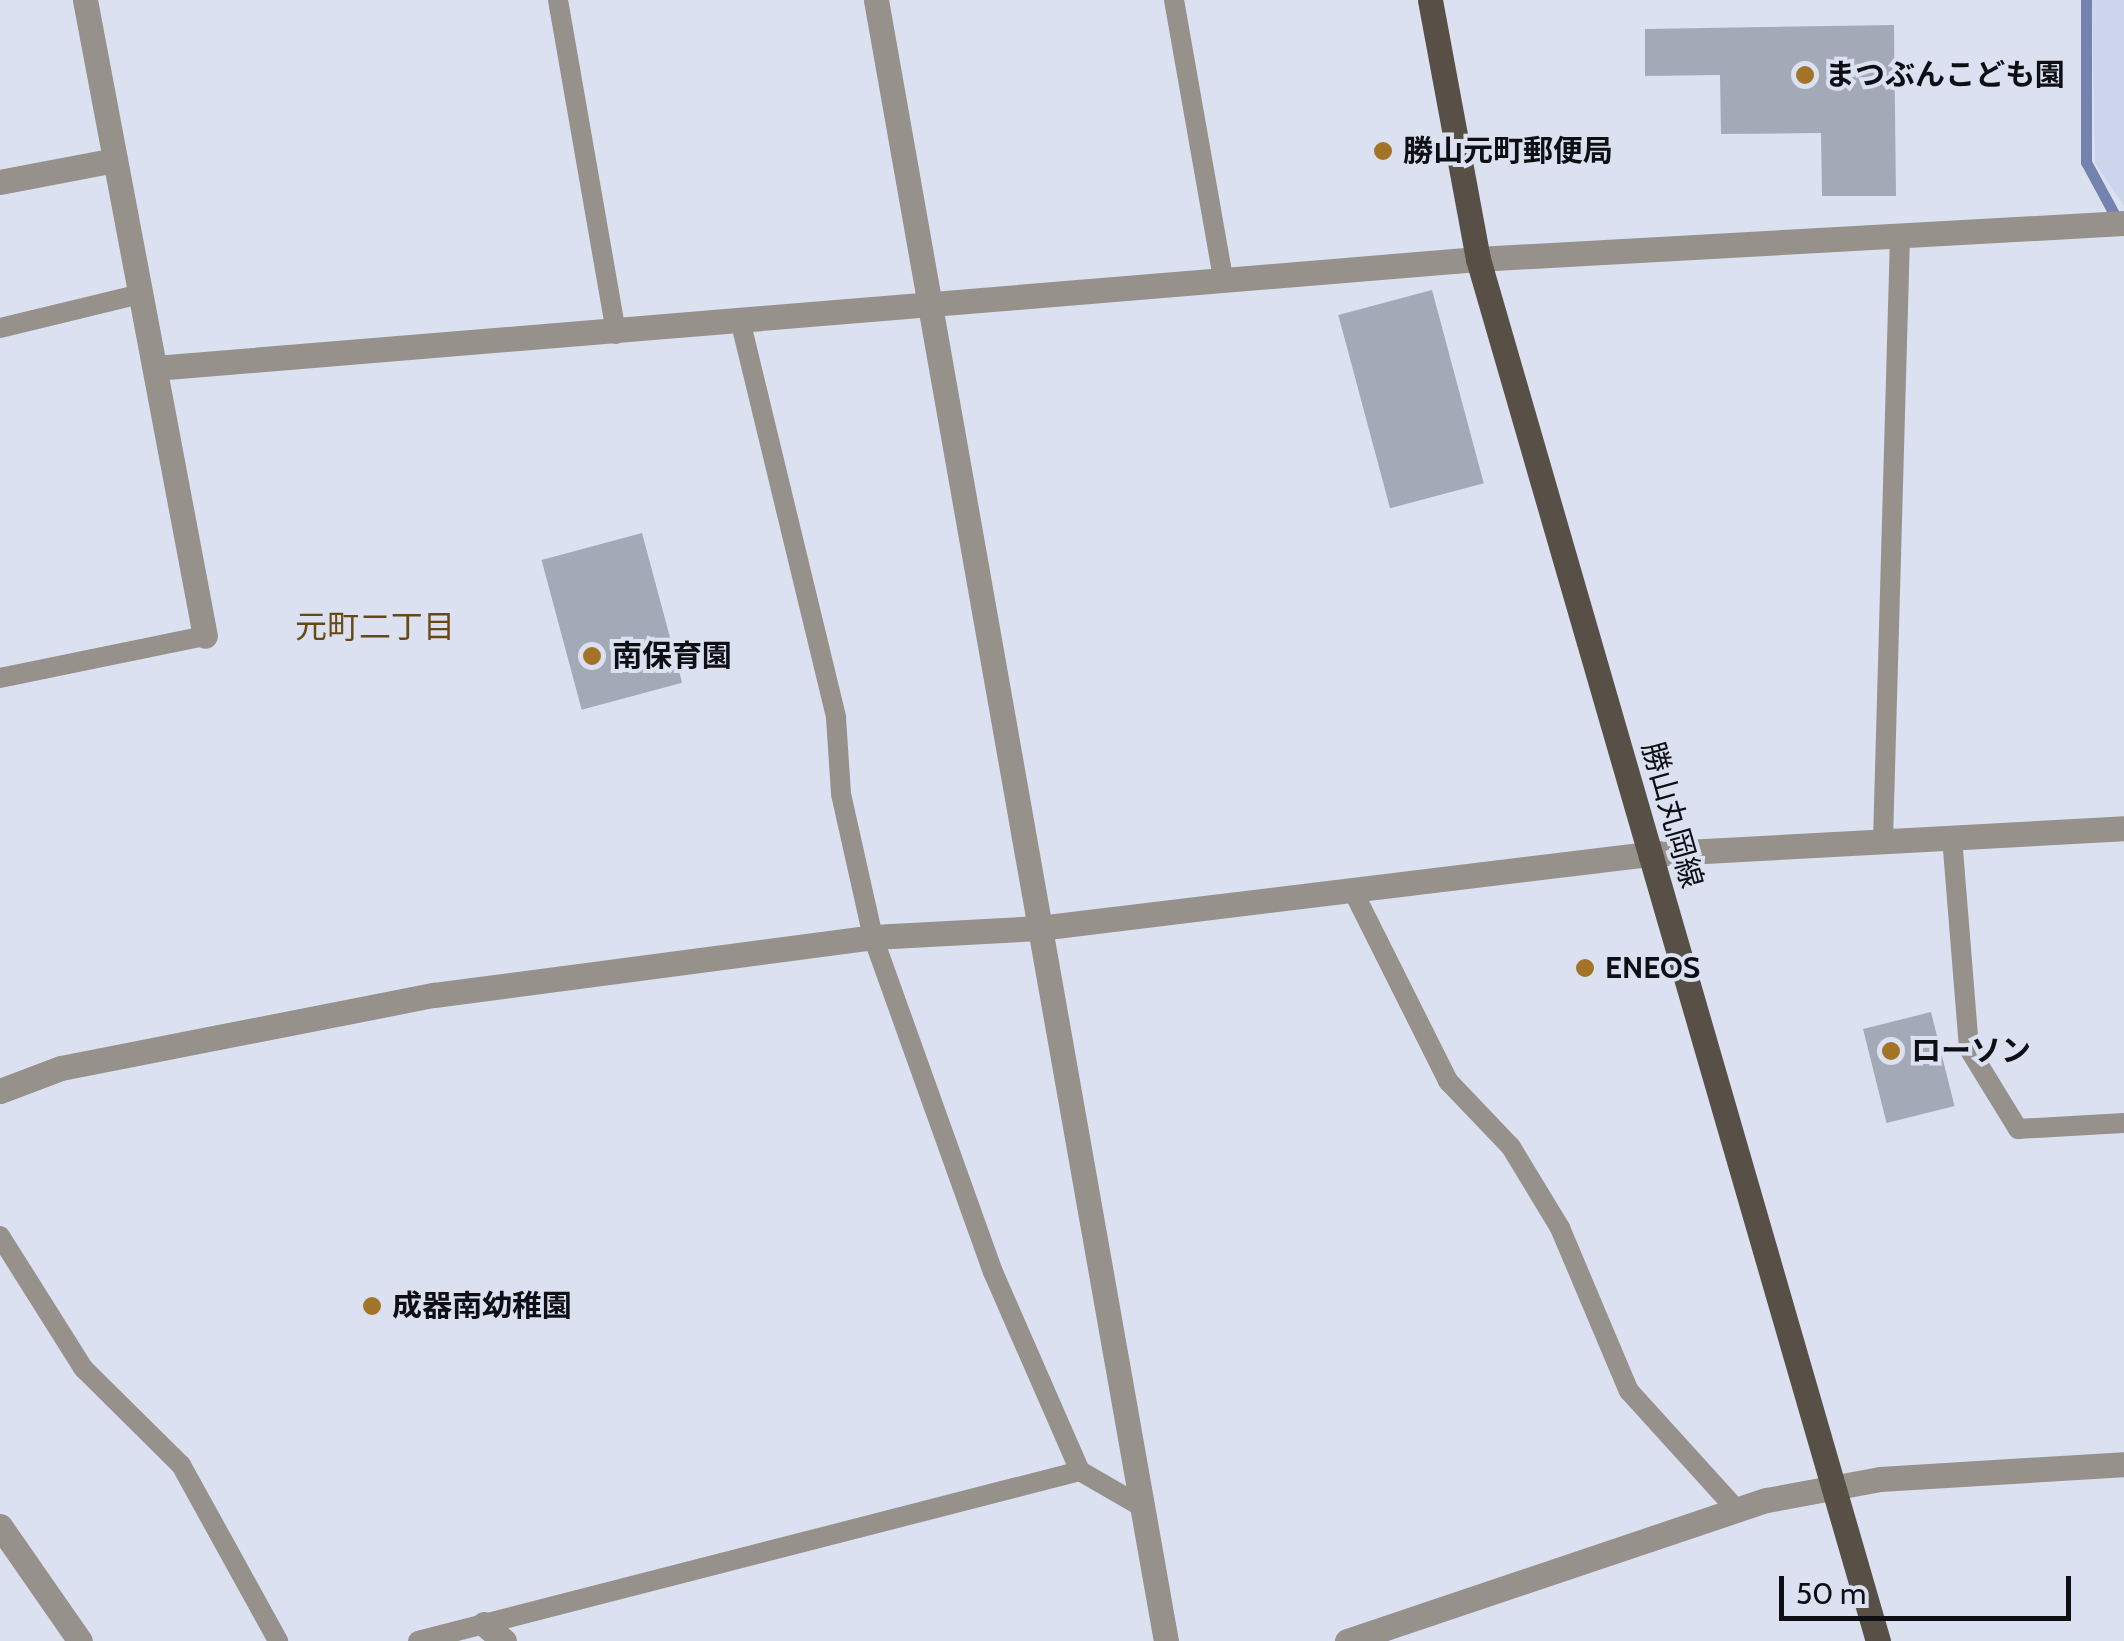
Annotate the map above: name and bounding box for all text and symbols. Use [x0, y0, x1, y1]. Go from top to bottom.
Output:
place label: まつぶんこども園 [1825, 57, 2065, 93]
marker: まつぶんこども園 [1794, 64, 1816, 86]
place label: 勝山元町郵便局 [1403, 133, 1613, 169]
marker: 勝山元町郵便局 [1372, 140, 1394, 162]
district label: 元町二丁目 [295, 608, 455, 646]
place label: 南保育園 [612, 638, 732, 674]
marker: 南保育園 [581, 645, 603, 667]
street label: 勝山丸岡線 [1634, 738, 1710, 892]
place label: ENEOS [1605, 950, 1700, 986]
marker: ENEOS [1574, 957, 1596, 979]
place label: ローソン [1911, 1033, 2031, 1069]
marker: ローソン [1880, 1040, 1902, 1062]
place label: 成器南幼稚園 [392, 1288, 572, 1324]
marker: 成器南幼稚園 [361, 1295, 383, 1317]
scale bar [1784, 1556, 2076, 1618]
text: 50 m [1796, 1575, 1866, 1612]

